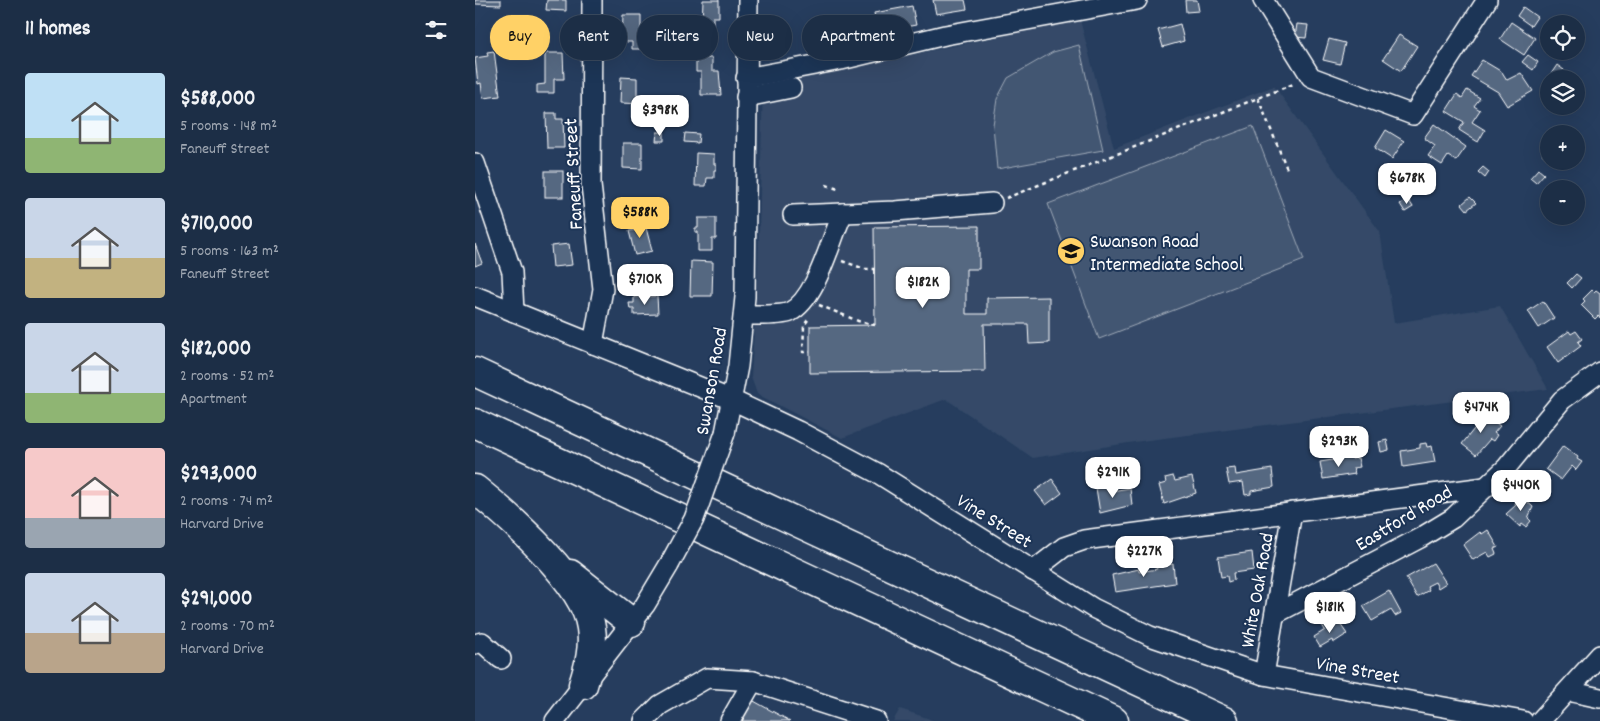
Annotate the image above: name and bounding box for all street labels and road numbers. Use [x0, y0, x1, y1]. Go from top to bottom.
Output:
street label: Faneuff Street [558, 117, 592, 230]
street label: Swanson Road [690, 325, 736, 438]
street label: Eastford Road [1351, 480, 1458, 560]
street label: Vine Street [950, 488, 1037, 557]
street label: White Oak Road [1235, 531, 1283, 650]
street label: Vine Street [1313, 651, 1402, 693]

